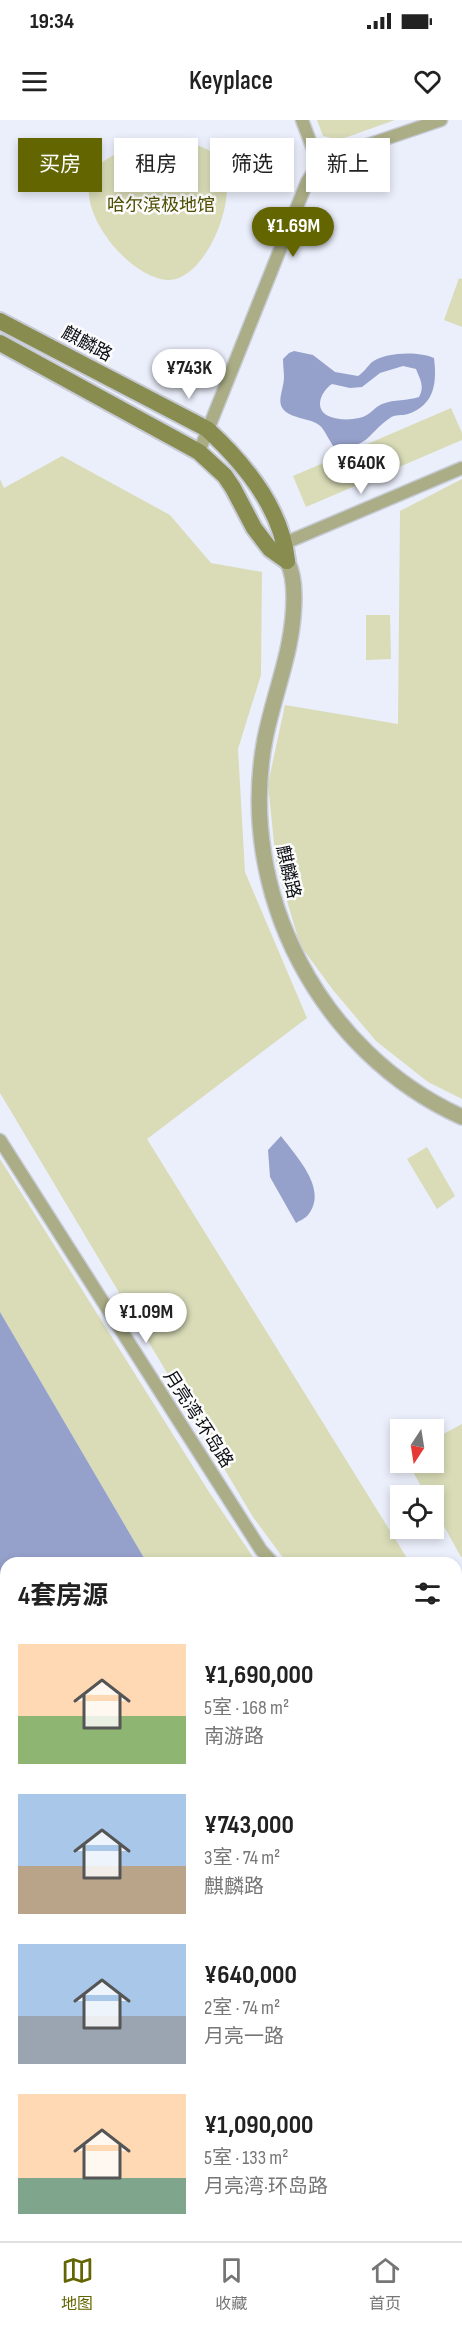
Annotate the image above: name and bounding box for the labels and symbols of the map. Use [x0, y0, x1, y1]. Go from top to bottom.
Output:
park label: 哈尔滨极地馆 [107, 195, 215, 216]
pin: ¥1.69M [244, 207, 342, 258]
street label: 麒麟路 [58, 322, 116, 366]
pin: ¥743K [147, 349, 231, 400]
pin: ¥640K [319, 444, 403, 495]
street label: 麒麟路 [272, 843, 304, 901]
pin: ¥1.09M [97, 1293, 195, 1344]
street label: 月亮湾·环岛路 [159, 1366, 237, 1472]
north arrow [390, 1419, 444, 1473]

